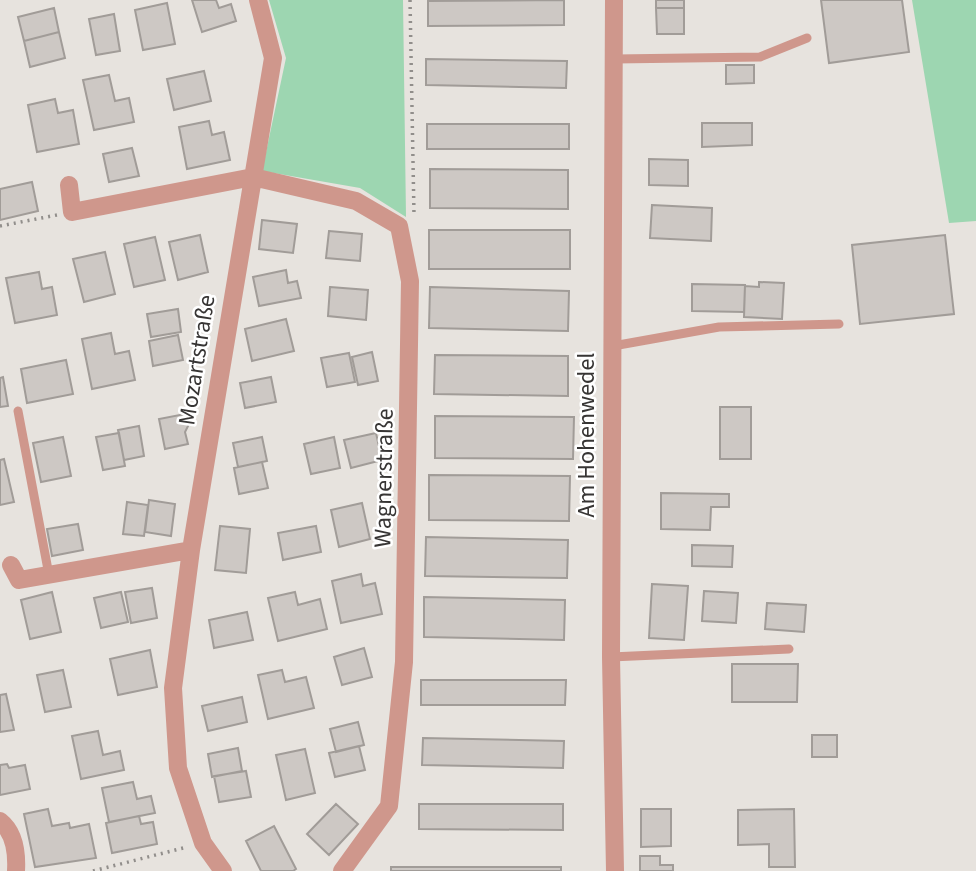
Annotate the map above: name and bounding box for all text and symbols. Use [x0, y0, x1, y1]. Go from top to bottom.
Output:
street label: Mozartstraße [169, 292, 225, 428]
street label: Am Hohenwedel [569, 353, 604, 517]
street label: Wagnerstraße [365, 408, 403, 548]

